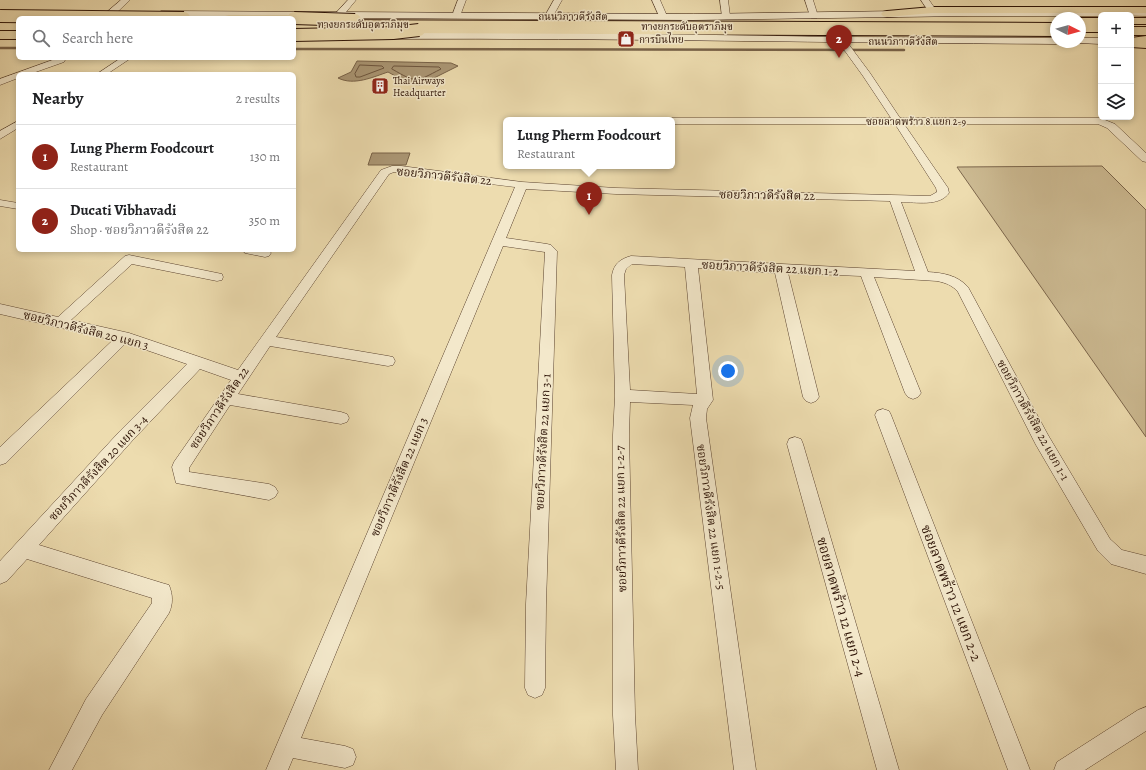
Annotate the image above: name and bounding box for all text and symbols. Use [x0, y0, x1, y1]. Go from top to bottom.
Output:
street label: ถนนวิภาวดีรังสิต [538, 10, 608, 23]
north arrow [1050, 12, 1086, 48]
map controls [1098, 12, 1134, 120]
button: + [1098, 12, 1134, 48]
search box [16, 16, 296, 60]
street label: ทางยกระดับอุตราภิมุข [317, 18, 409, 32]
street label: ทางยกระดับอุตราภิมุข [641, 20, 733, 34]
pin: 2 [826, 25, 852, 58]
icon: search [30, 27, 52, 49]
text: Search here [62, 28, 133, 48]
shop icon: การบินไทย [616, 29, 636, 49]
place label: การบินไทย [639, 32, 684, 46]
street label: ถนนวิภาวดีรังสิต [868, 35, 938, 48]
button: − [1098, 48, 1134, 84]
place label: Thai Airways Headquarter [393, 74, 446, 99]
building icon: Thai Airways Headquarter [370, 76, 390, 96]
button: layers [1098, 84, 1134, 120]
text: Nearby [32, 87, 83, 110]
text: 2 results [236, 90, 280, 107]
street label: ซอยลาดพร้าว 8 แยก 2-9 [866, 115, 966, 128]
popup [503, 117, 675, 169]
text: Lung Pherm Foodcourt [517, 125, 661, 145]
text: Lung Pherm Foodcourt [70, 138, 214, 158]
text: Restaurant [517, 145, 575, 162]
text: 1 [43, 148, 47, 165]
text: 130 m [250, 148, 280, 165]
text: Restaurant [70, 158, 128, 175]
street label: ซอยวิภาวดีรังสิต 22 [395, 163, 493, 189]
pin: 1 [576, 182, 602, 215]
street label: ซอยวิภาวดีรังสิต 22 [719, 186, 815, 204]
text: Ducati Vibhavadi [70, 200, 176, 220]
text: 2 [42, 212, 48, 229]
text: 350 m [249, 212, 280, 229]
text: Shop · ซอยวิภาวดีรังสิต 22 [70, 221, 209, 238]
street label: ซอยวิภาวดีรังสิต 22 แยก 1-2 [701, 256, 839, 280]
street label: ซอยวิภาวดีรังสิต 20 แยก 3 [22, 307, 150, 353]
street label: ซอยวิภาวดีรังสิต 22 แยก 1-1 [993, 357, 1073, 483]
your location [718, 361, 738, 381]
street label: ซอยวิภาวดีรังสิต 22 [186, 364, 253, 452]
street label: ซอยวิภาวดีรังสิต 22 แยก 3-1 [531, 373, 555, 511]
street label: ซอยวิภาวดีรังสิต 20 แยก 3-4 [45, 411, 152, 524]
street label: ซอยวิภาวดีรังสิต 22 แยก 3 [367, 415, 431, 539]
street label: ซอยวิภาวดีรังสิต 22 แยก 1-2-5 [693, 443, 729, 591]
street label: ซอยวิภาวดีรังสิต 22 แยก 1-2-7 [612, 444, 630, 593]
street label: ซอยลาดพร้าว 12 แยก 2-2 [916, 522, 986, 664]
street label: ซอยลาดพร้าว 12 แยก 2-4 [812, 535, 870, 679]

